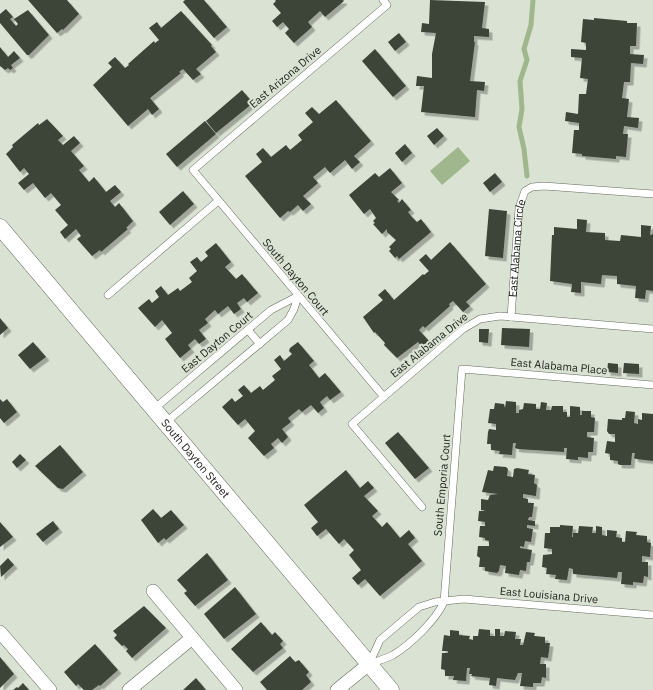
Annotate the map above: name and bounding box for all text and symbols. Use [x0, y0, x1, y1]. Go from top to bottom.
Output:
street label: East Arizona Drive [246, 43, 324, 111]
street label: East Alabama Circle [505, 197, 529, 298]
street label: South Dayton Court [260, 236, 332, 318]
street label: East Dayton Court [179, 308, 256, 376]
street label: East Alabama Drive [387, 309, 471, 381]
street label: East Alabama Place [510, 355, 608, 377]
street label: South Dayton Street [158, 416, 233, 501]
street label: South Emporia Court [431, 433, 453, 537]
street label: East Louisiana Drive [499, 584, 599, 606]

